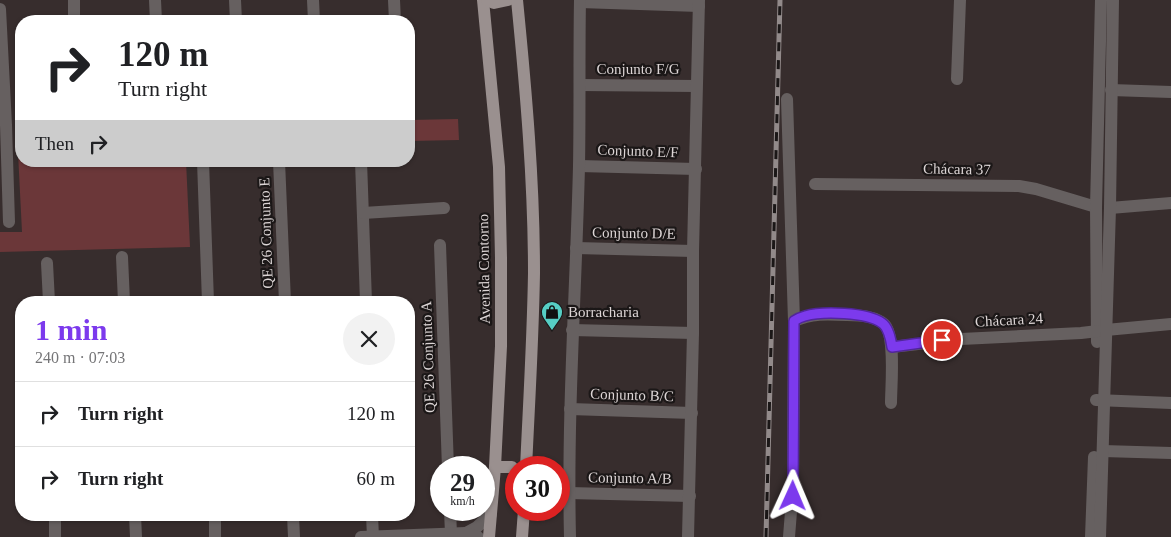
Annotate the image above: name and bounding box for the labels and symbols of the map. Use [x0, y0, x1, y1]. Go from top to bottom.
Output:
street label: Conjunto F/G [597, 61, 680, 77]
street label: Conjunto E/F [597, 142, 679, 160]
street label: Chácara 37 [923, 160, 992, 178]
street label: QE 26 Conjunto E [256, 177, 276, 289]
street label: Avenida Contorno [475, 214, 493, 324]
street label: Conjunto D/E [592, 224, 676, 242]
shop icon: Borracharia [540, 300, 564, 331]
street label: QE 26 Conjunto A [418, 301, 438, 413]
place label: Borracharia [568, 304, 639, 320]
street label: Chácara 24 [975, 310, 1044, 330]
pin [921, 319, 963, 361]
street label: Conjunto B/C [590, 386, 674, 404]
speed limit sign: 30 [505, 456, 570, 521]
street label: Conjunto A/B [588, 469, 672, 487]
position arrow [766, 469, 818, 521]

